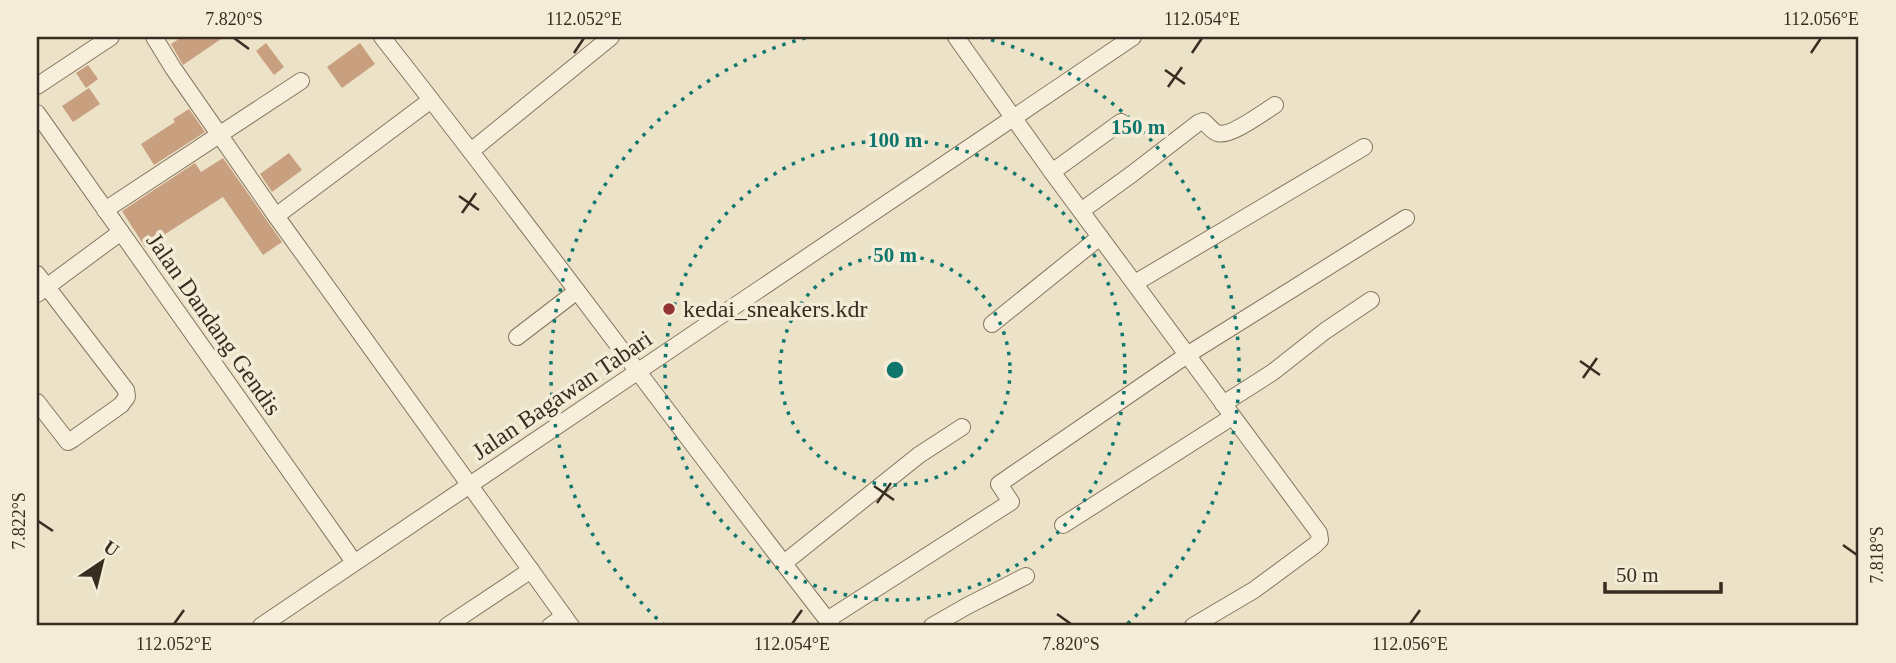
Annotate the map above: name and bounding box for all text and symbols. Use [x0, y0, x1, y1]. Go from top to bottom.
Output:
text: 7.820°S [205, 9, 263, 29]
text: 112.052°E [546, 9, 622, 29]
text: 112.054°E [1164, 9, 1240, 29]
text: 112.056°E [1783, 9, 1859, 29]
text: 150 m [1111, 115, 1166, 139]
text: 100 m [868, 128, 923, 152]
street label: Jalan Dandang Gendis [141, 228, 287, 420]
text: 50 m [873, 243, 917, 267]
place label: kedai_sneakers.kdr [683, 296, 868, 322]
marker: kedai_sneakers.kdr [661, 301, 677, 317]
street label: Jalan Bagawan Tabari [467, 325, 657, 465]
centre of rings [883, 358, 907, 382]
text: 7.822°S [9, 492, 29, 550]
north arrow [66, 526, 136, 596]
text: 7.818°S [1867, 526, 1887, 584]
text: U [100, 536, 123, 561]
scale bar [1605, 551, 1721, 595]
text: 50 m [1616, 563, 1659, 587]
text: 112.052°E [136, 634, 212, 654]
text: 112.054°E [754, 634, 830, 654]
text: 7.820°S [1042, 634, 1100, 654]
text: 112.056°E [1372, 634, 1448, 654]

